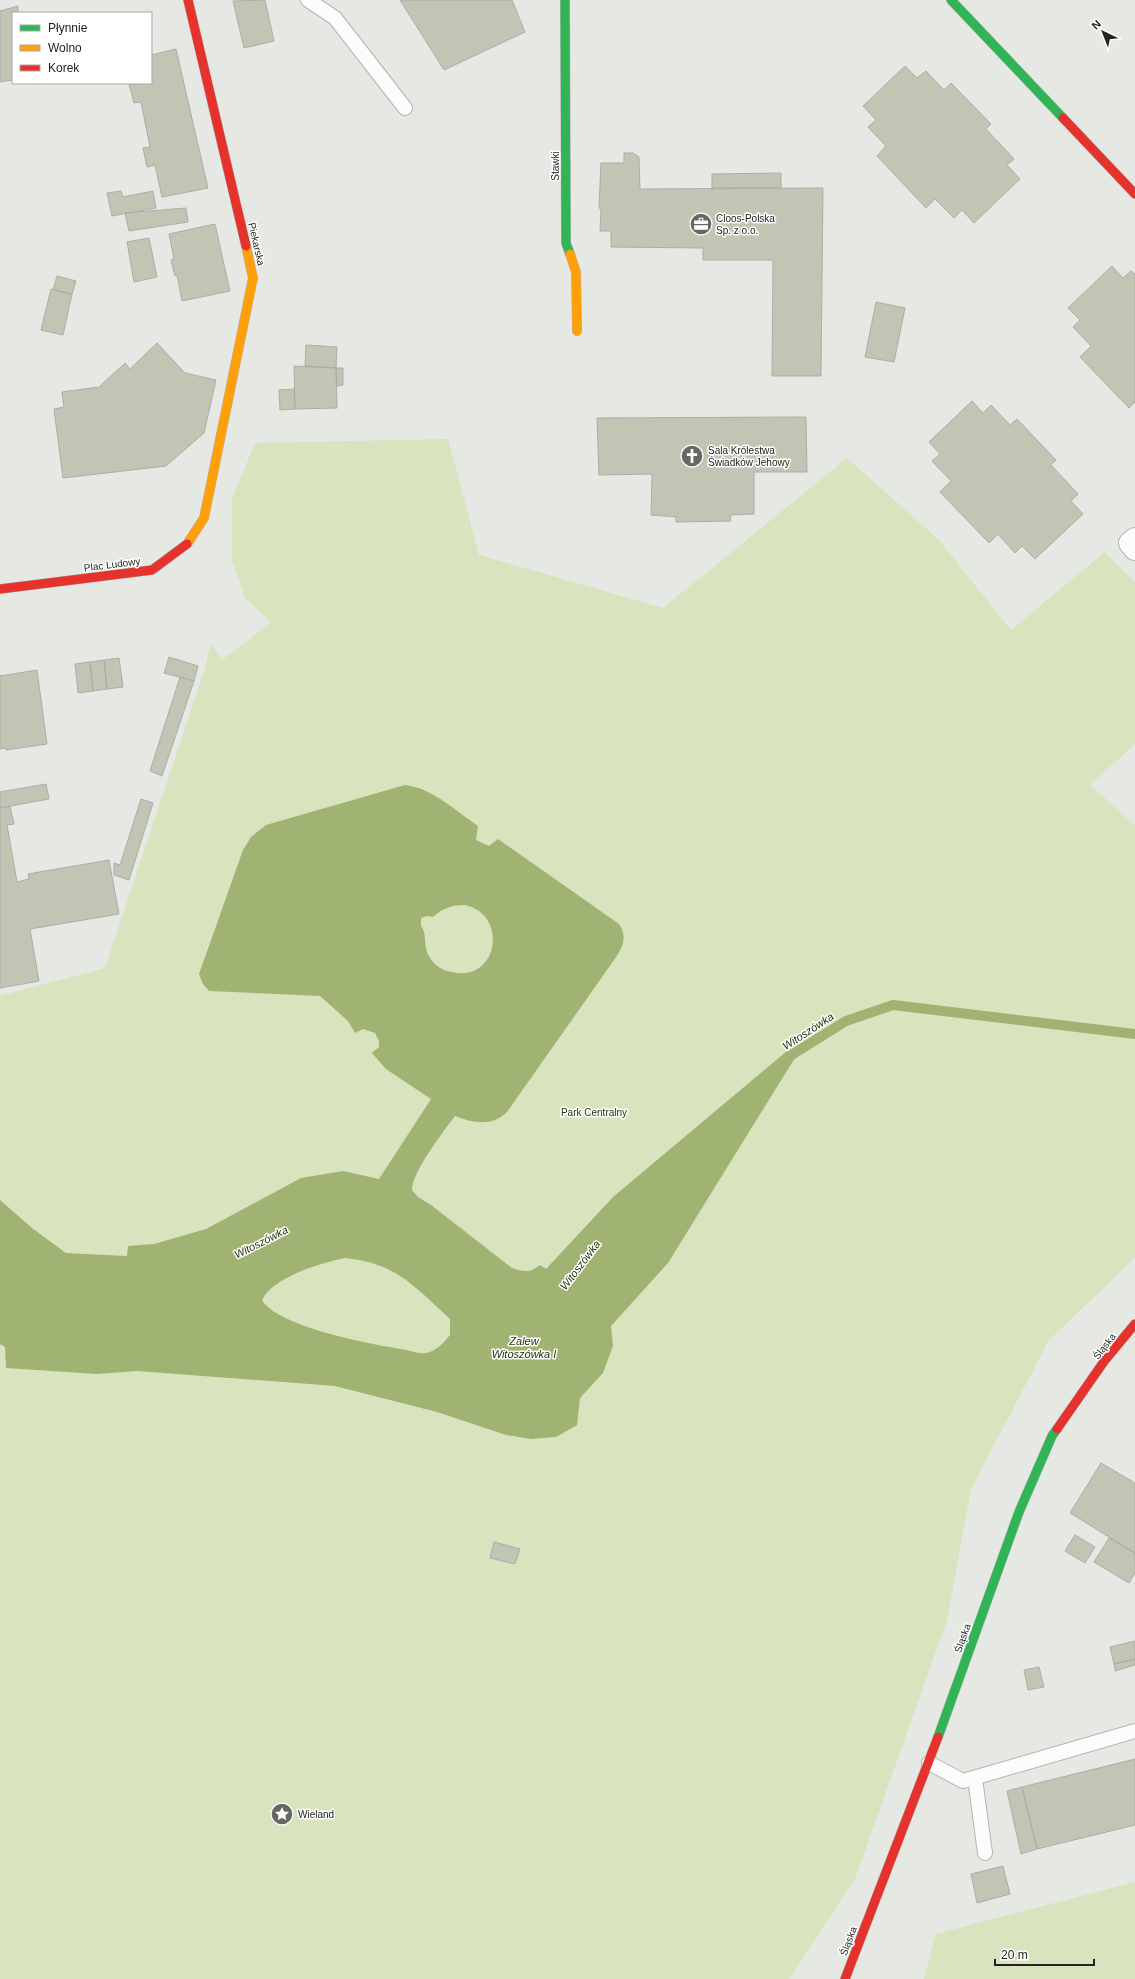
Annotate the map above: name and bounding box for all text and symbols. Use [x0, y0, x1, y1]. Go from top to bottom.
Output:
legend [12, 12, 152, 84]
north arrow [1083, 12, 1123, 52]
text: N [1089, 18, 1103, 32]
text: Płynnie [48, 21, 88, 35]
text: Wolno [48, 41, 82, 55]
text: Korek [48, 61, 80, 75]
street label: Stawki [550, 151, 561, 181]
office icon: Cloos-Polska Sp. z o.o. [688, 211, 714, 237]
place label: Cloos-Polska Sp. z o.o. [716, 213, 775, 236]
street label: Piekarska [246, 221, 267, 267]
church icon: Sala Królestwa Świadków Jehowy [679, 443, 705, 469]
place label: Sala Królestwa Świadków Jehowy [708, 445, 790, 468]
street label: Plac Ludowy [83, 556, 141, 573]
water label: Witoszówka [780, 1010, 836, 1052]
park label: Park Centralny [561, 1107, 627, 1118]
water label: Witoszówka [232, 1223, 290, 1261]
water label: Witoszówka [558, 1238, 602, 1292]
street label: Śląska [1090, 1330, 1118, 1362]
water label: Zalew Witoszówka I [492, 1335, 556, 1360]
street label: Śląska [951, 1621, 973, 1654]
place icon: Wieland [269, 1801, 295, 1827]
place label: Wieland [298, 1809, 334, 1820]
street label: Śląska [837, 1924, 859, 1957]
scale bar [995, 1941, 1094, 1967]
text: 20 m [1001, 1948, 1028, 1962]

